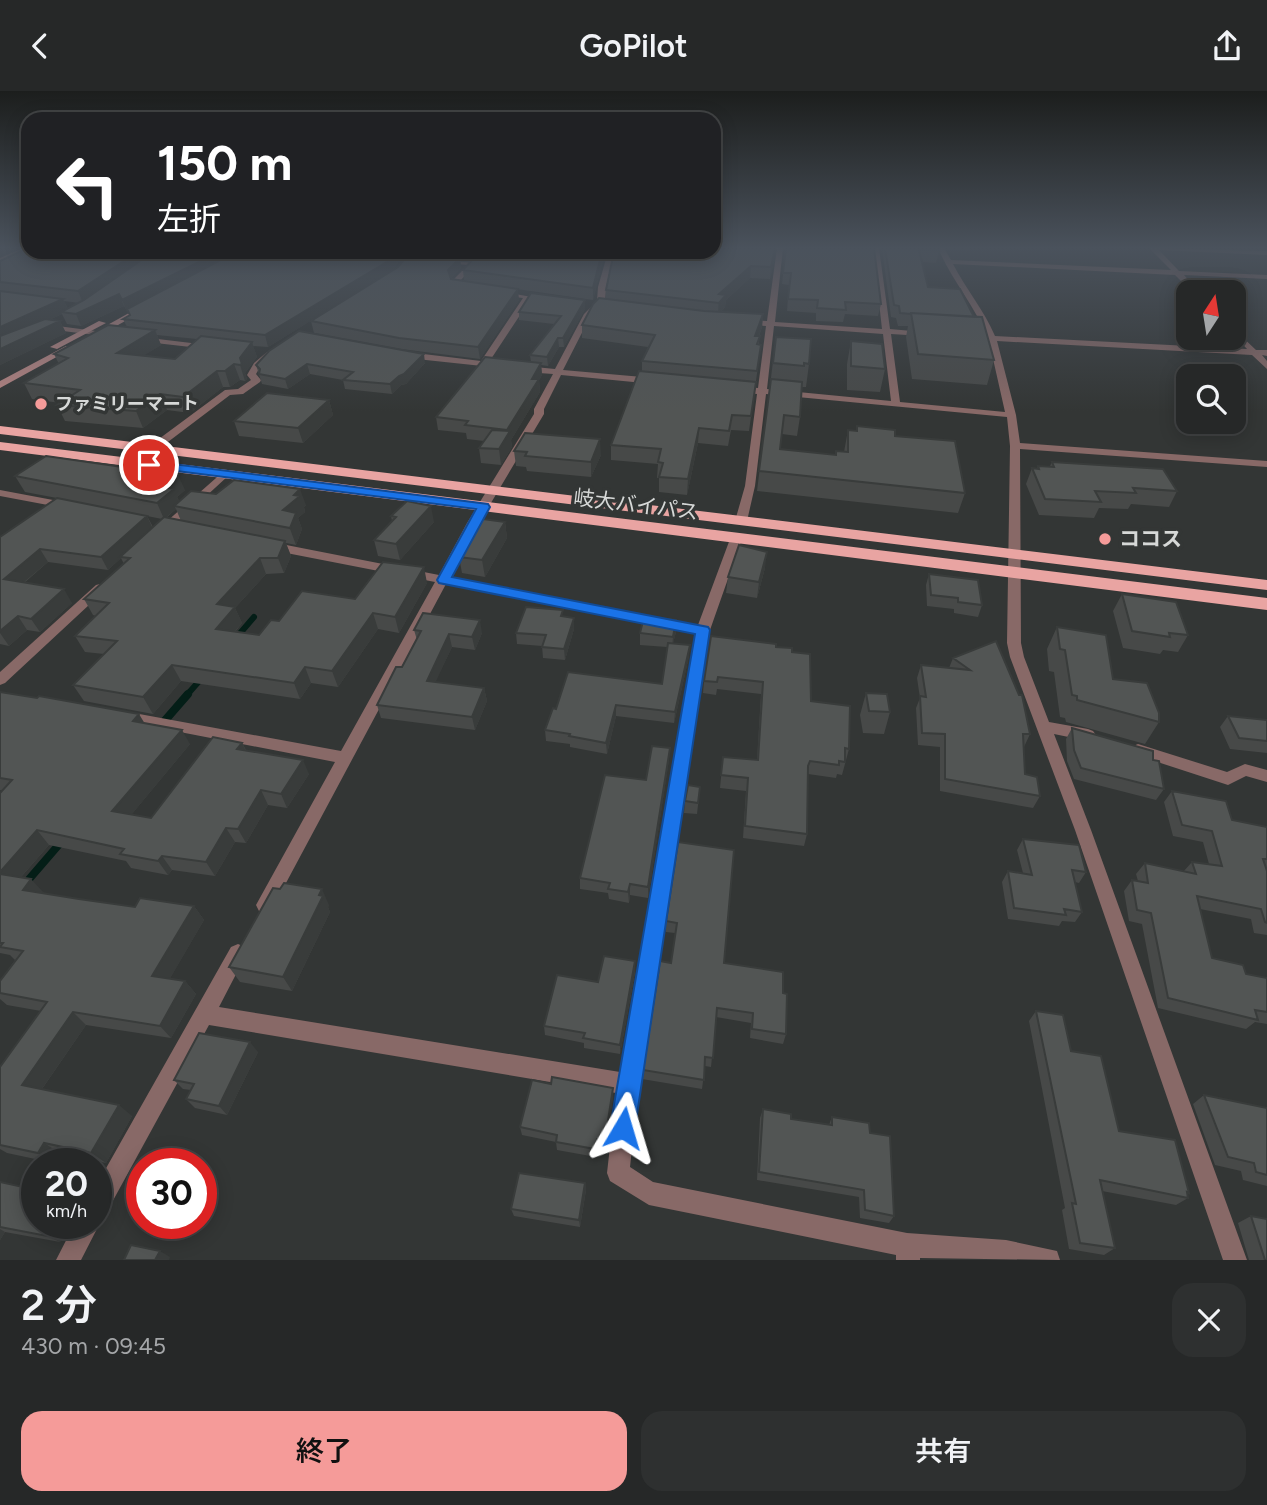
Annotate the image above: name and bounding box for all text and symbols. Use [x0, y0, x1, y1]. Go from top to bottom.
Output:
icon: back [21, 27, 59, 65]
text: GoPilot [579, 27, 688, 65]
icon: share [1208, 27, 1246, 65]
text: 150 m [157, 133, 292, 192]
icon: left [42, 140, 133, 231]
text: 左折 [157, 200, 221, 238]
north arrow [1176, 280, 1246, 350]
map controls [1176, 280, 1246, 434]
button: search [1176, 364, 1246, 434]
place label: ファミリーマート [55, 393, 199, 415]
marker: ファミリーマート [33, 396, 49, 412]
pin [119, 435, 179, 495]
icon: arrive [130, 446, 168, 484]
street label: 岐大バイパス [572, 484, 700, 525]
place label: ココス [1119, 526, 1182, 551]
marker: ココス [1097, 531, 1113, 547]
position arrow [586, 1091, 660, 1165]
speed limit sign: 30 [126, 1148, 217, 1239]
text: 20 [45, 1163, 88, 1205]
text: km/h [46, 1200, 87, 1222]
text: 2 分 [21, 1280, 97, 1331]
button: close [1172, 1283, 1246, 1357]
text: 430 m · 09:45 [21, 1332, 166, 1360]
button: 終了 [21, 1411, 627, 1491]
button: 共有 [641, 1411, 1246, 1491]

